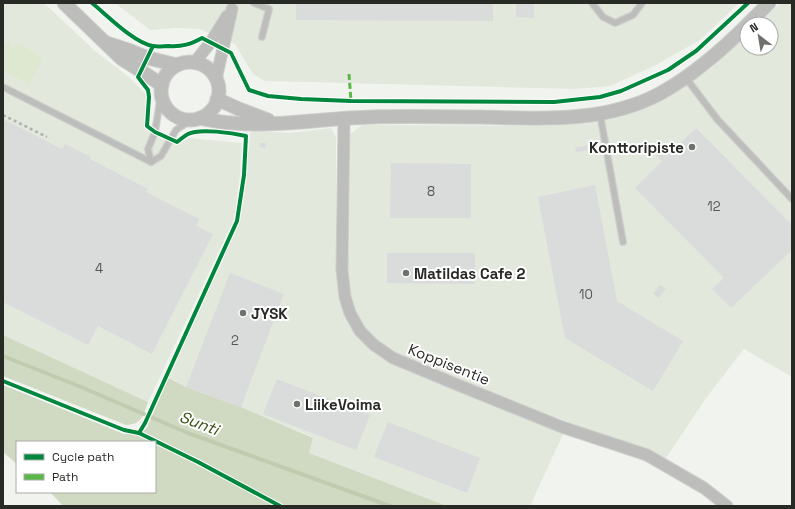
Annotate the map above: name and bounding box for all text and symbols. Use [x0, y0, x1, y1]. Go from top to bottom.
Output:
north arrow [739, 16, 779, 56]
text: N [747, 20, 761, 35]
place label: Konttoripiste [589, 138, 684, 157]
marker: Konttoripiste [687, 142, 697, 152]
house number: 8 [427, 183, 435, 200]
house number: 12 [707, 198, 721, 215]
house number: 4 [95, 260, 103, 277]
place label: Matildas Cafe 2 [414, 264, 526, 283]
marker: Matildas Cafe 2 [401, 268, 411, 278]
house number: 10 [579, 286, 593, 303]
place label: JYSK [251, 304, 288, 323]
marker: JYSK [238, 308, 248, 318]
house number: 2 [231, 332, 239, 349]
street label: Koppisentie [405, 339, 493, 389]
place label: LiikeVoima [305, 395, 382, 414]
marker: LiikeVoima [292, 399, 302, 409]
water label: Sunti [176, 406, 224, 441]
legend [16, 441, 156, 493]
text: Cycle path [52, 449, 114, 465]
text: Path [52, 469, 78, 485]

